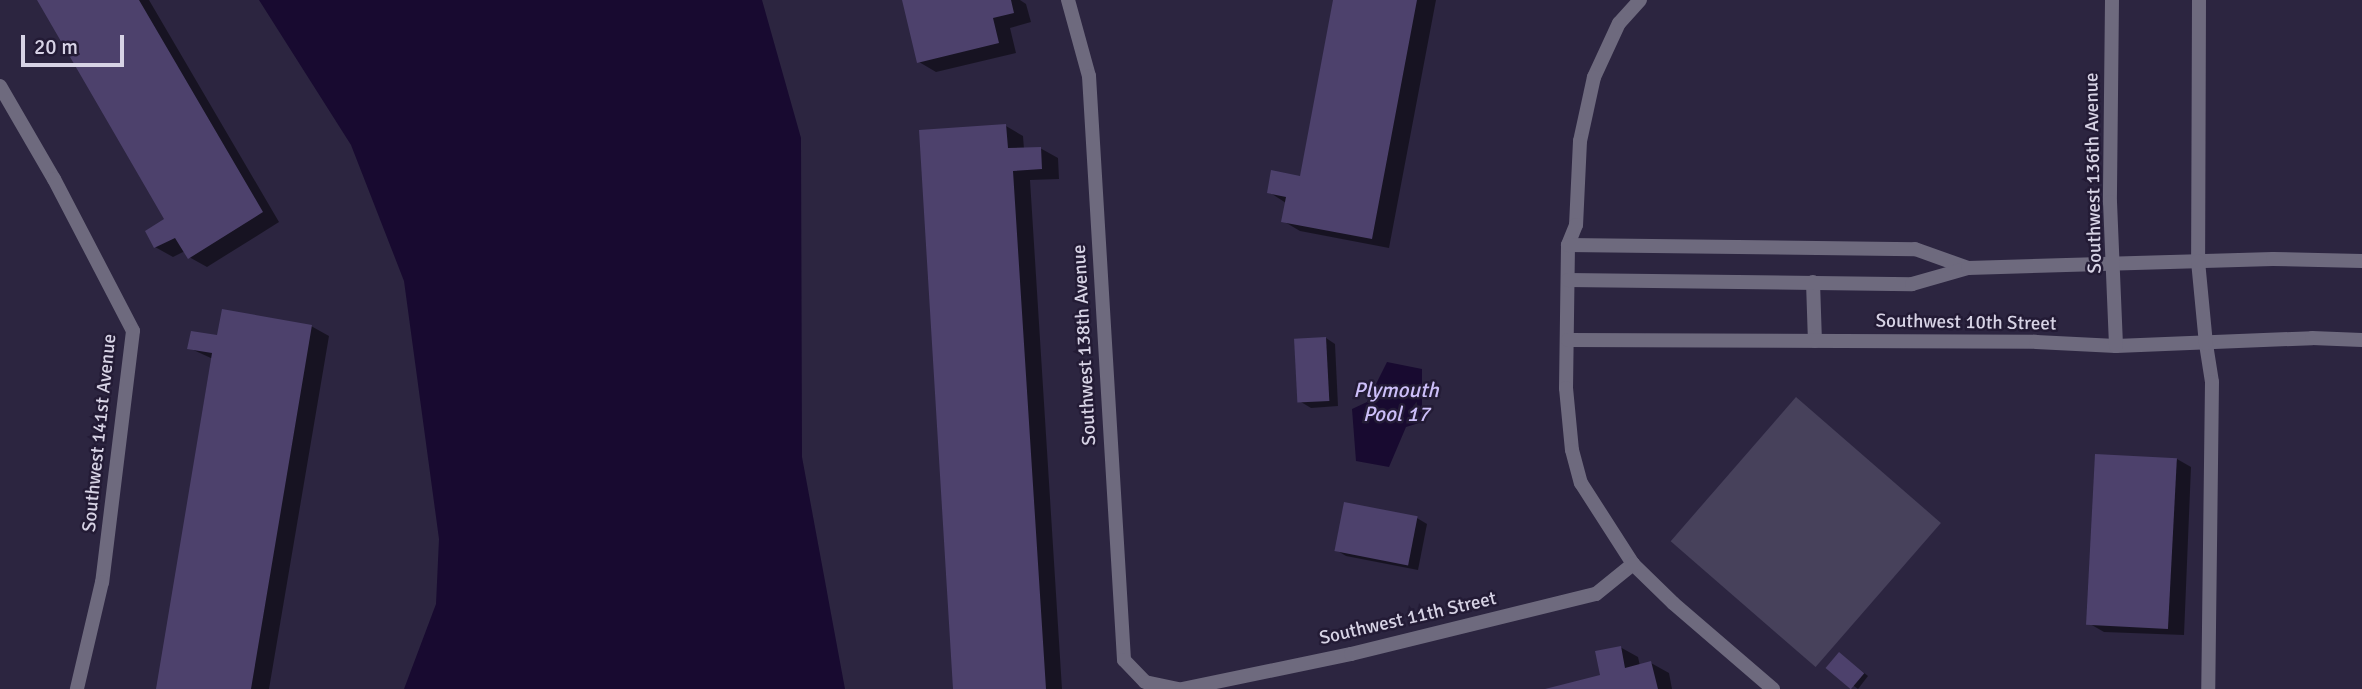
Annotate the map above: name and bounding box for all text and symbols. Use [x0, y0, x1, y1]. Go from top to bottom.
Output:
scale bar [24, 21, 128, 65]
text: 20 m [34, 34, 78, 60]
street label: Southwest 136th Avenue [2081, 72, 2107, 274]
street label: Southwest 138th Avenue [1068, 244, 1102, 446]
street label: Southwest 10th Street [1875, 310, 2057, 336]
street label: Southwest 141st Avenue [78, 333, 122, 533]
water label: Plymouth Pool 17 [1353, 377, 1439, 427]
street label: Southwest 11th Street [1317, 588, 1499, 650]

